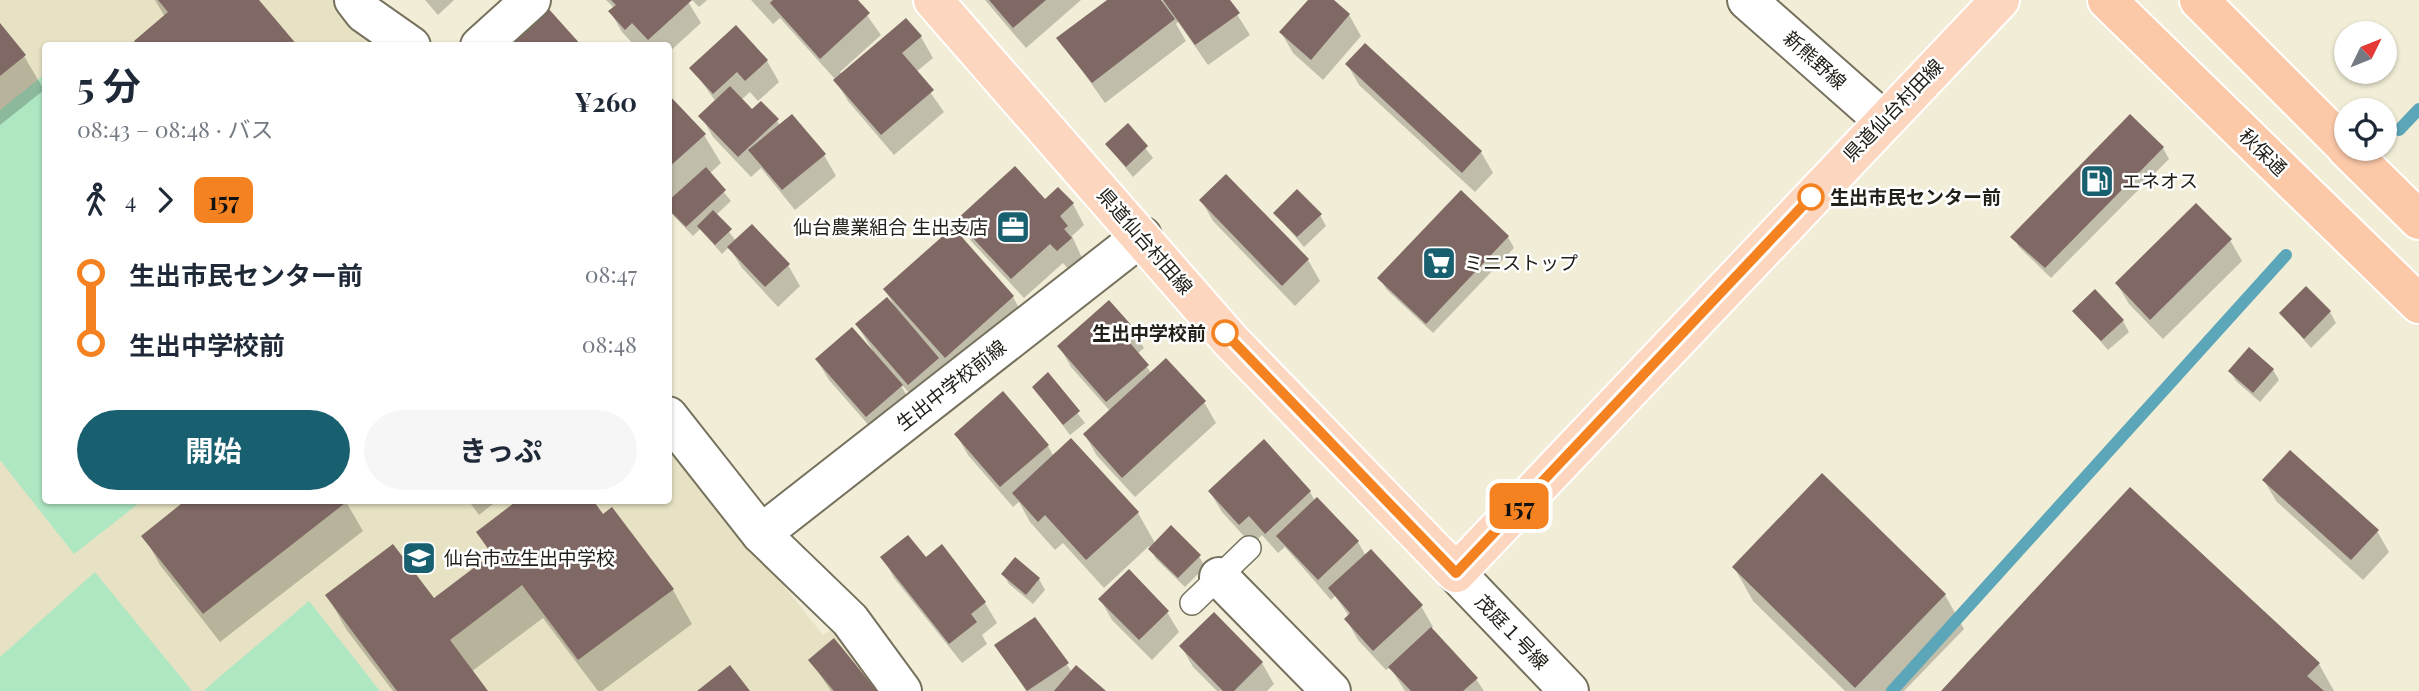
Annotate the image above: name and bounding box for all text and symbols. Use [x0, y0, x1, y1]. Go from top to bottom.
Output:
north arrow [2334, 21, 2398, 84]
map controls [2334, 21, 2397, 161]
street label: 新熊野線 [1779, 24, 1853, 94]
street label: 県道仙台村田線 [1837, 52, 1948, 166]
text: 5 分 [77, 59, 141, 110]
text: ¥260 [574, 84, 637, 119]
button: locate [2334, 98, 2397, 161]
text: 08:43 – 08:48 · バス [77, 113, 274, 144]
street label: 秋保通 [2234, 122, 2293, 180]
fuel station icon: エネオス [2078, 162, 2116, 200]
place label: エネオス [2122, 167, 2198, 193]
icon: walk [77, 181, 115, 219]
icon: forward [146, 181, 184, 219]
street label: 県道仙台村田線 [1092, 182, 1199, 299]
place label: 生出市民センター前 [1830, 183, 2001, 209]
text: 4 [125, 184, 136, 215]
text: 157 [208, 184, 239, 216]
marker: 生出市民センター前 [1798, 184, 1824, 210]
office icon: 仙台農業組合 生出支店 [994, 208, 1032, 246]
place label: 仙台農業組合 生出支店 [793, 213, 988, 239]
supermarket icon: ミニストップ [1420, 244, 1458, 282]
place label: ミニストップ [1464, 249, 1578, 275]
text: 生出市民センター前 [129, 257, 363, 292]
text: 08:47 [585, 258, 637, 289]
place label: 生出中学校前 [1092, 319, 1206, 345]
marker: 生出中学校前 [1212, 320, 1238, 346]
text: 生出中学校前 [129, 327, 285, 362]
text: 08:48 [582, 328, 637, 359]
street label: 生出中学校前線 [890, 333, 1011, 435]
button: 開始 [77, 410, 350, 490]
button: きっぷ [364, 410, 637, 490]
line badge: 157 [1479, 483, 1559, 529]
text: 157 [1504, 490, 1534, 522]
school or university icon: 仙台市立生出中学校 [400, 539, 438, 577]
place label: 仙台市立生出中学校 [444, 544, 615, 570]
street label: 茂庭１号線 [1470, 588, 1555, 675]

